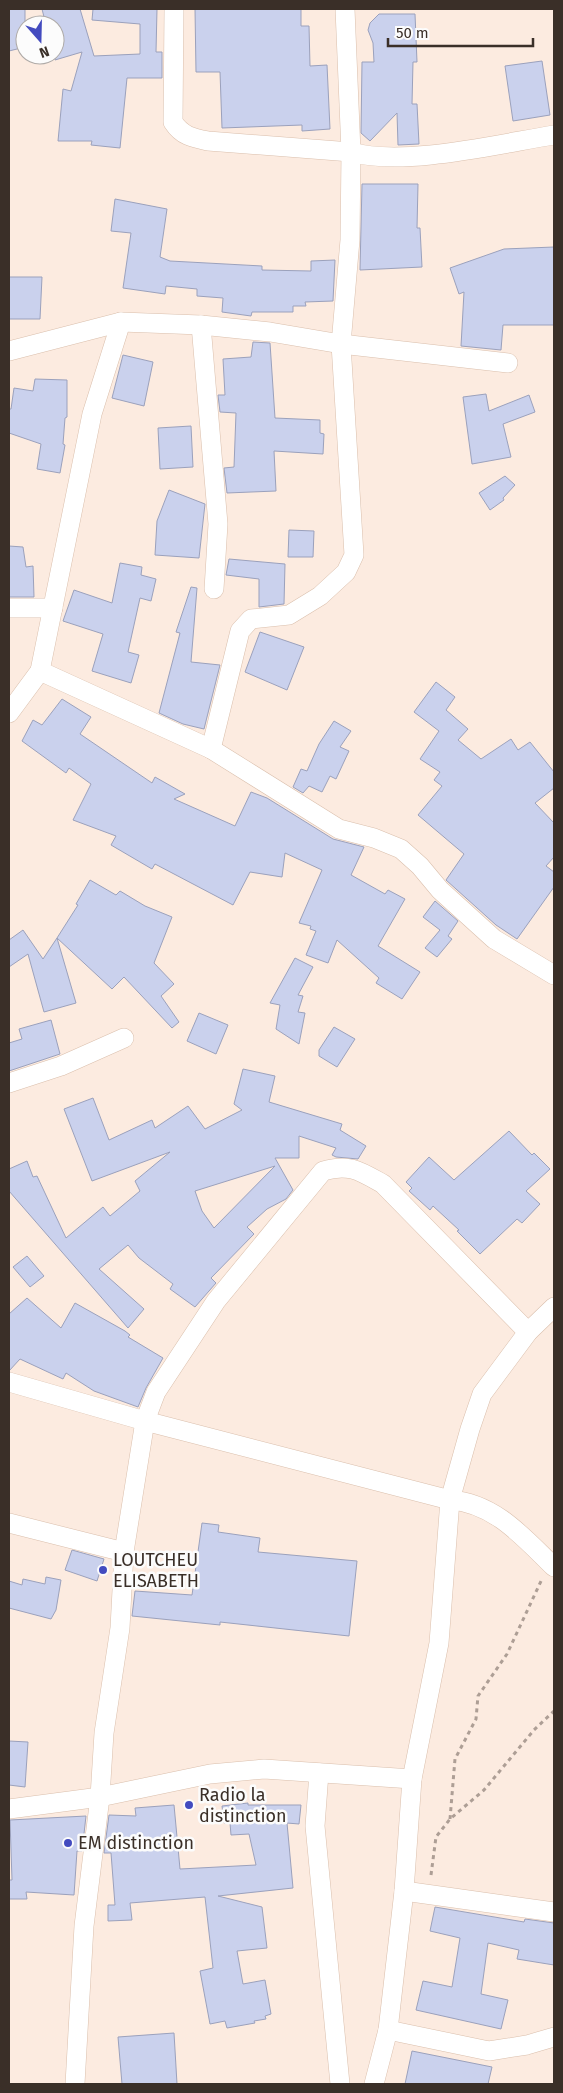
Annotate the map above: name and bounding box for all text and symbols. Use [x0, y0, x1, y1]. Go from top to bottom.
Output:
north arrow [15, 15, 65, 65]
scale bar [388, 15, 533, 47]
text: 50 m [396, 24, 429, 42]
text: N [37, 42, 52, 61]
place label: LOUTCHEU ELISABETH [113, 1549, 199, 1592]
marker: LOUTCHEU ELISABETH [97, 1564, 109, 1576]
place label: Radio la distinction [199, 1784, 287, 1827]
marker: Radio la distinction [183, 1799, 195, 1811]
place label: EM distinction [78, 1832, 194, 1854]
marker: EM distinction [62, 1837, 74, 1849]

